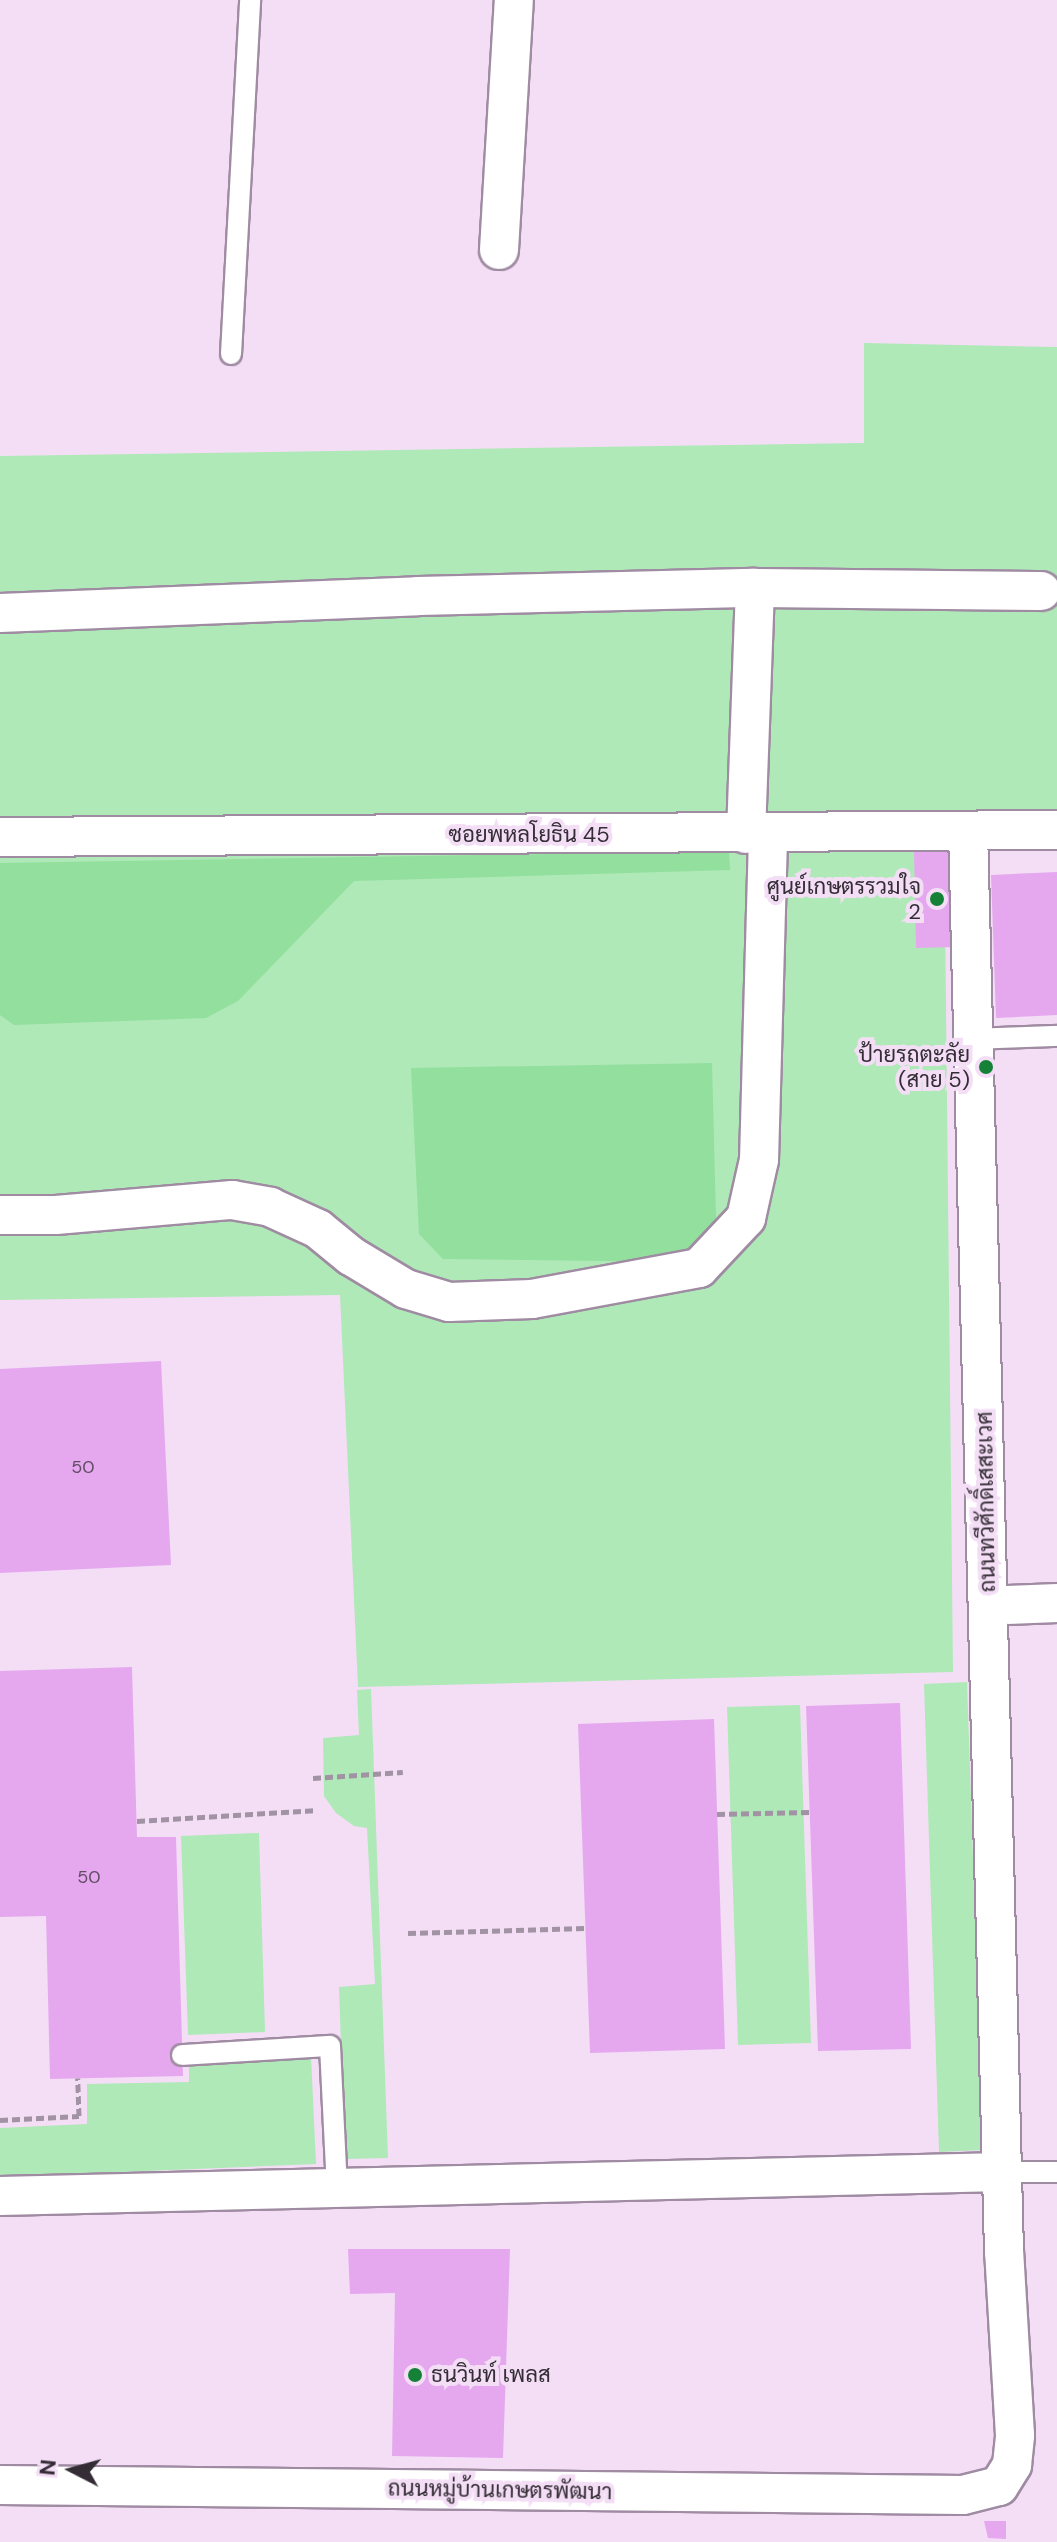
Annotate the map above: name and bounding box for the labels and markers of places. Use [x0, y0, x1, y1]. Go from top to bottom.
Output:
place label: ศูนย์เกษตรรวมใจ 2 [767, 873, 921, 924]
marker: ศูนย์เกษตรรวมใจ 2 [928, 890, 946, 908]
place label: ป้ายรถตะลัย (สาย 5) [858, 1041, 970, 1092]
marker: ป้ายรถตะลัย (สาย 5) [977, 1058, 995, 1076]
place label: ธนวินท์ เพลส [431, 2362, 551, 2388]
marker: ธนวินท์ เพลส [406, 2366, 424, 2384]

